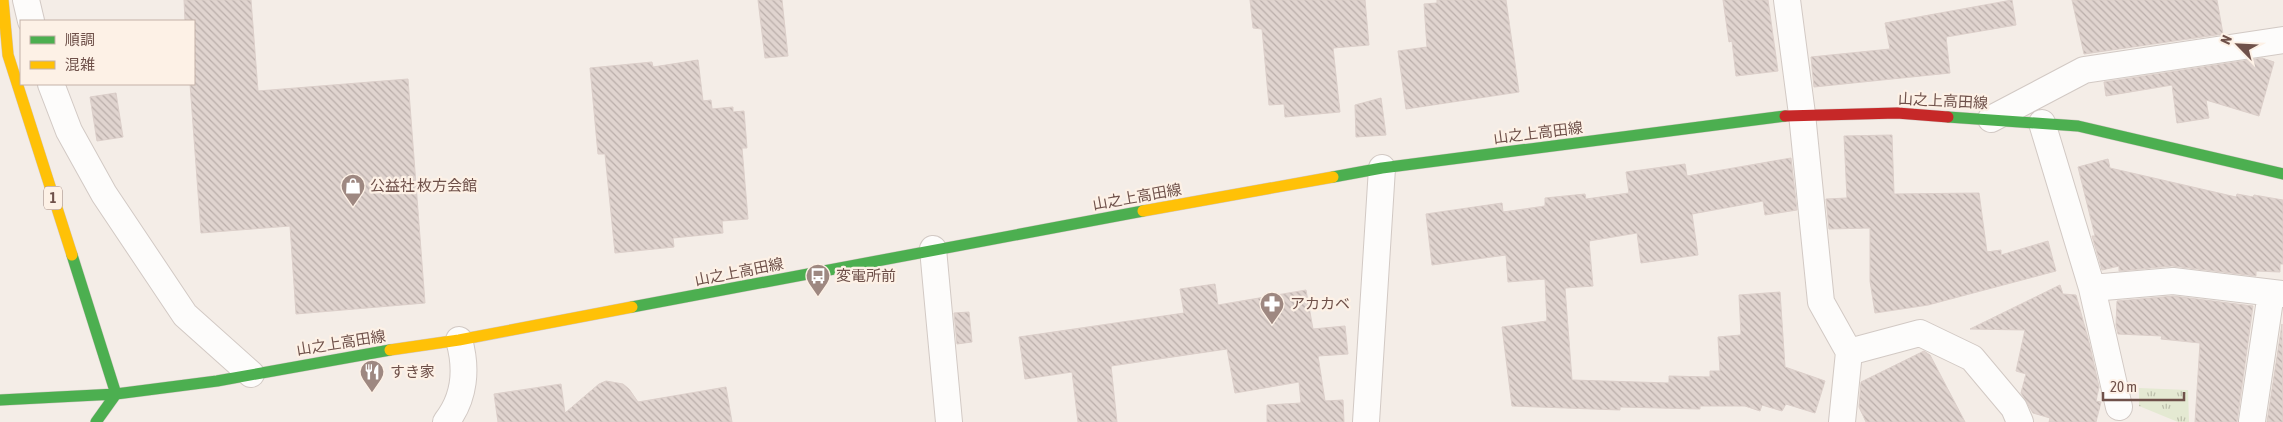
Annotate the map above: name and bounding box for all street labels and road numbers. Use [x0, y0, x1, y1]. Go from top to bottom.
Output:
street label: 山之上高田線 [1898, 90, 1988, 111]
street label: 山之上高田線 [1492, 119, 1584, 146]
street label: 山之上高田線 [1091, 180, 1183, 213]
road number: 1 [44, 187, 62, 210]
street label: 山之上高田線 [693, 255, 785, 288]
street label: 山之上高田線 [295, 327, 387, 358]

